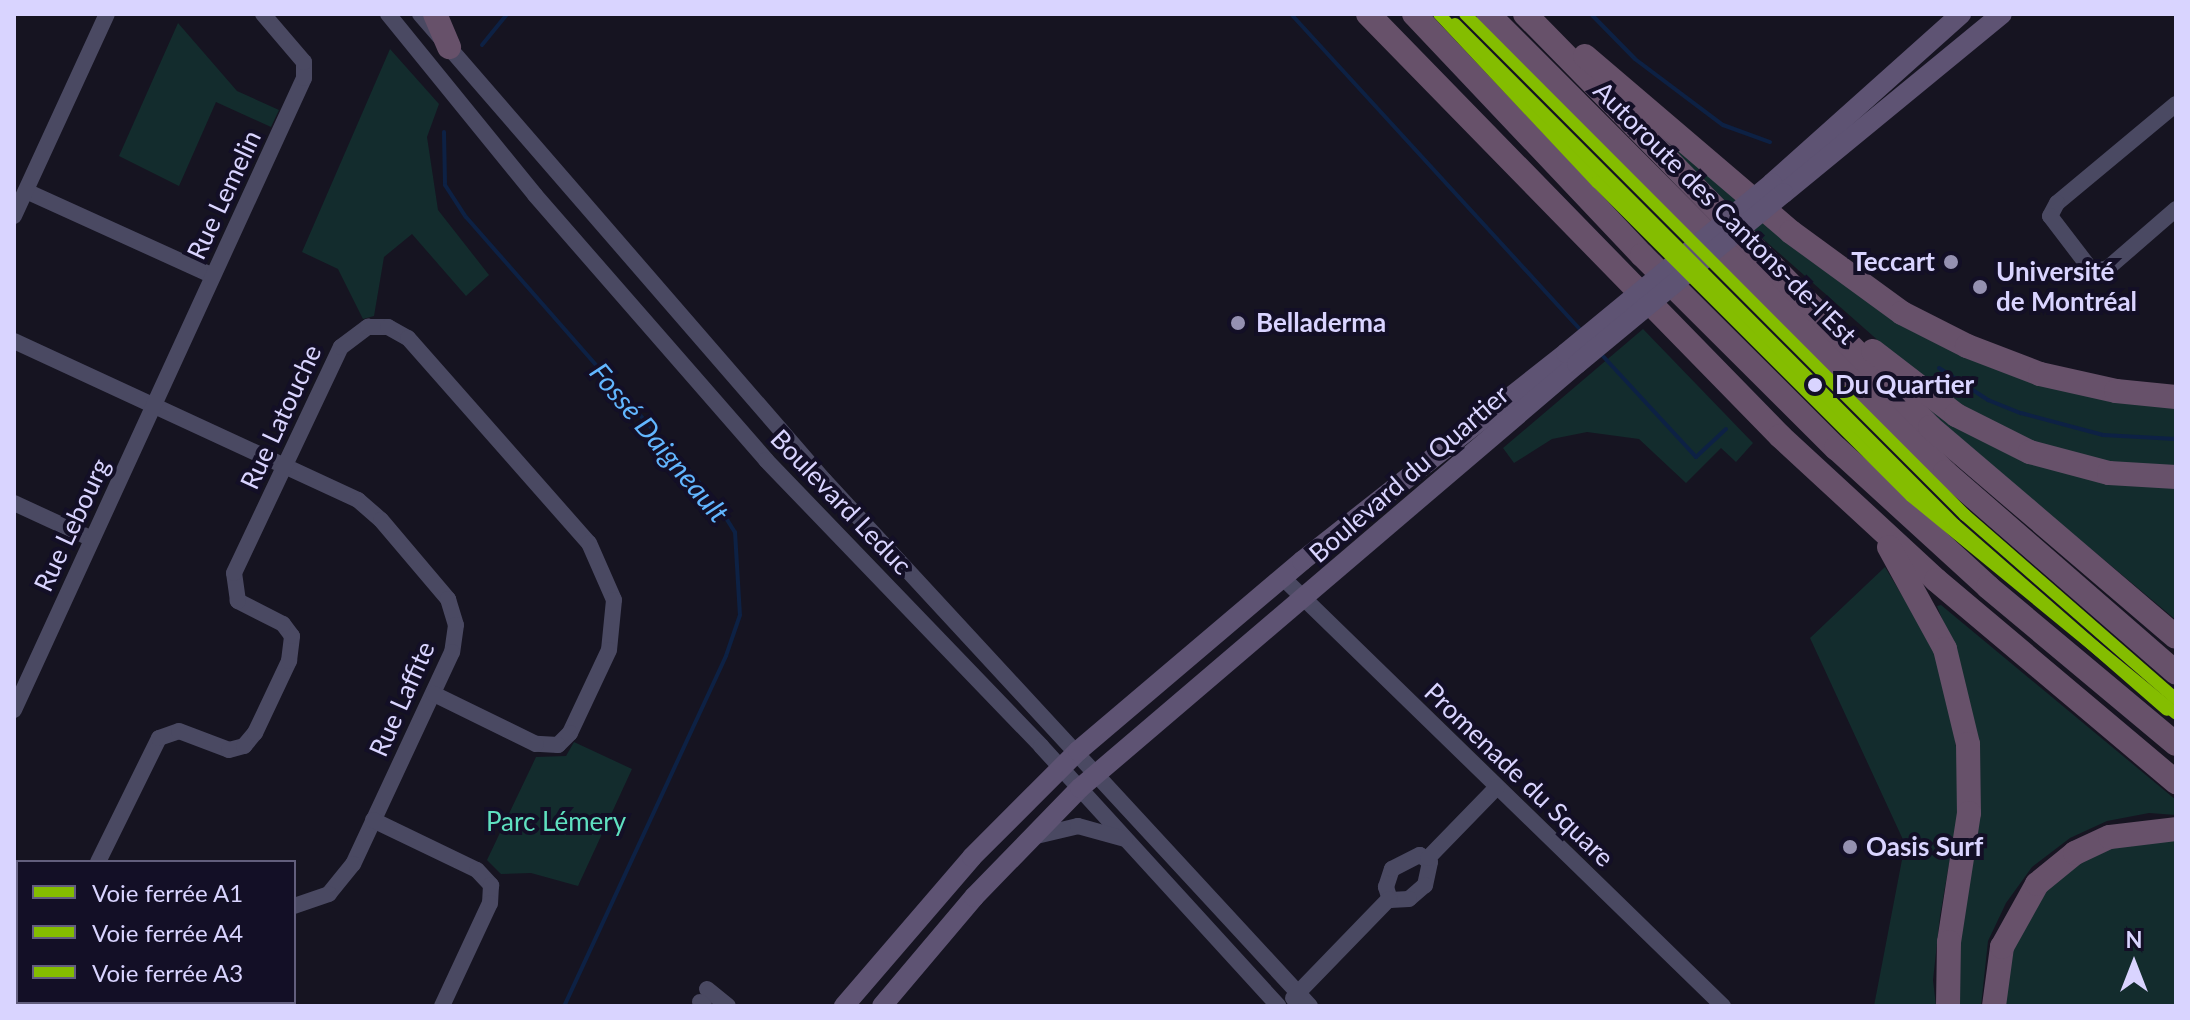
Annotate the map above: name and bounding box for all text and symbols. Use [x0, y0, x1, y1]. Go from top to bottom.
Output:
street label: Autoroute des Cantons-de-l'Est [1587, 75, 1863, 351]
street label: Rue Lemelin [181, 126, 267, 264]
place label: Teccart [1851, 246, 1935, 278]
marker: Teccart [1942, 253, 1960, 271]
place label: Université de Montréal [1996, 256, 2137, 318]
marker: Université de Montréal [1971, 278, 1989, 296]
place label: Belladerma [1256, 307, 1386, 339]
marker: Belladerma [1227, 312, 1249, 334]
street label: Rue Latouche [234, 340, 328, 494]
water label: Fossé Daigneault [584, 355, 736, 529]
place label: Du Quartier [1835, 369, 1974, 401]
marker: Du Quartier [1802, 372, 1828, 398]
street label: Boulevard du Quartier [1303, 379, 1515, 569]
street label: Boulevard Leduc [764, 423, 918, 581]
street label: Rue Lebourg [28, 453, 116, 597]
street label: Rue Laffite [363, 637, 441, 761]
street label: Promenade du Square [1418, 677, 1620, 873]
park label: Parc Lémery [486, 806, 626, 838]
place label: Oasis Surf [1866, 831, 1983, 863]
marker: Oasis Surf [1841, 838, 1859, 856]
legend [16, 860, 296, 1004]
text: Voie ferrée A1 [92, 878, 243, 907]
text: Voie ferrée A4 [92, 918, 243, 947]
north arrow [2094, 924, 2174, 1004]
text: N [2126, 926, 2142, 953]
text: Voie ferrée A3 [92, 958, 243, 987]

